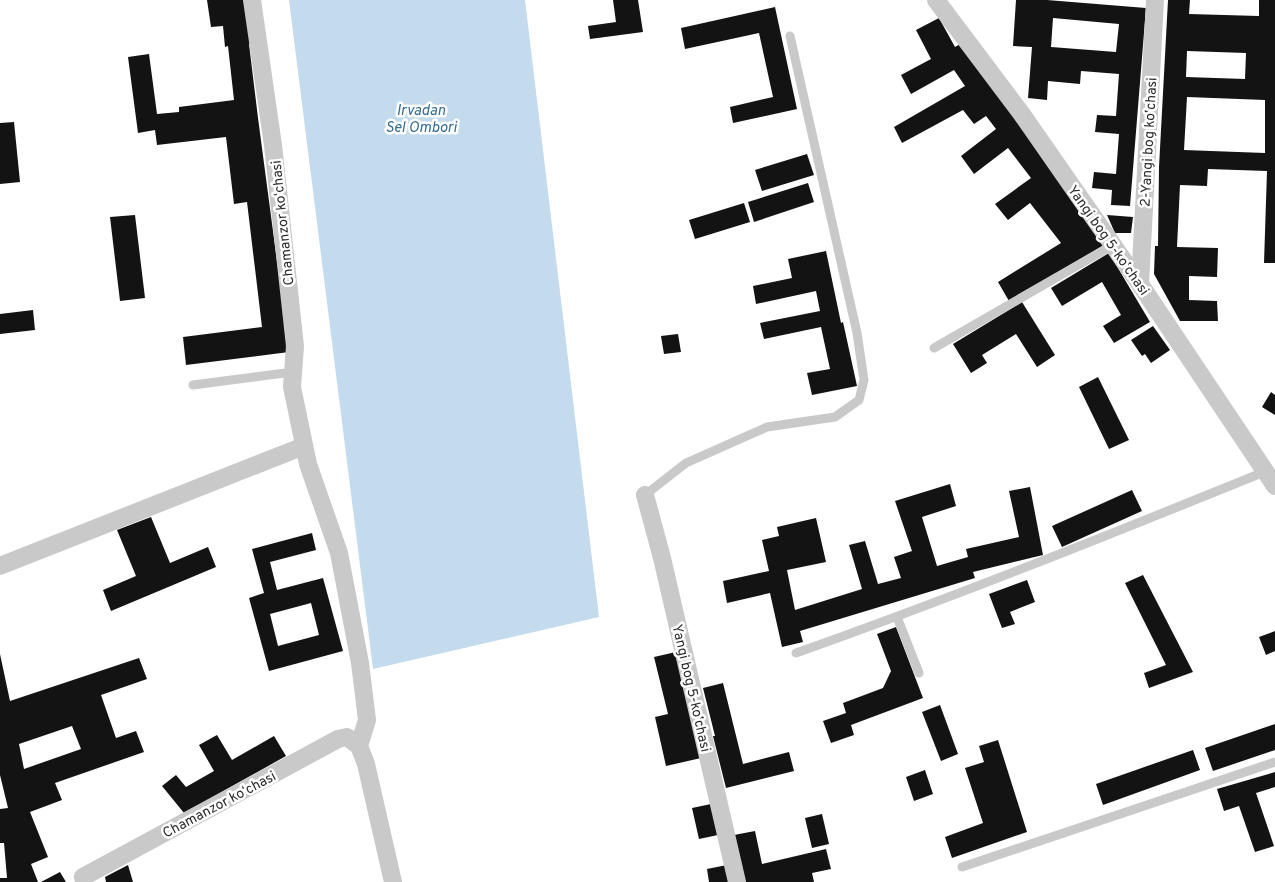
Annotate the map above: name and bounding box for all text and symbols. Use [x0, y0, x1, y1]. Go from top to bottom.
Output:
street label: 2-Yangi bog koʼchasi [1138, 77, 1161, 207]
water label: Irvadan Sel Ombori [385, 102, 458, 138]
street label: Chamanzor koʻchasi [268, 159, 299, 286]
street label: Yangi bog 5-koʼchasi [1063, 183, 1152, 299]
street label: Yangi bog 5-koʼchasi [668, 623, 713, 754]
street label: Chamanzor koʻchasi [160, 768, 279, 842]

